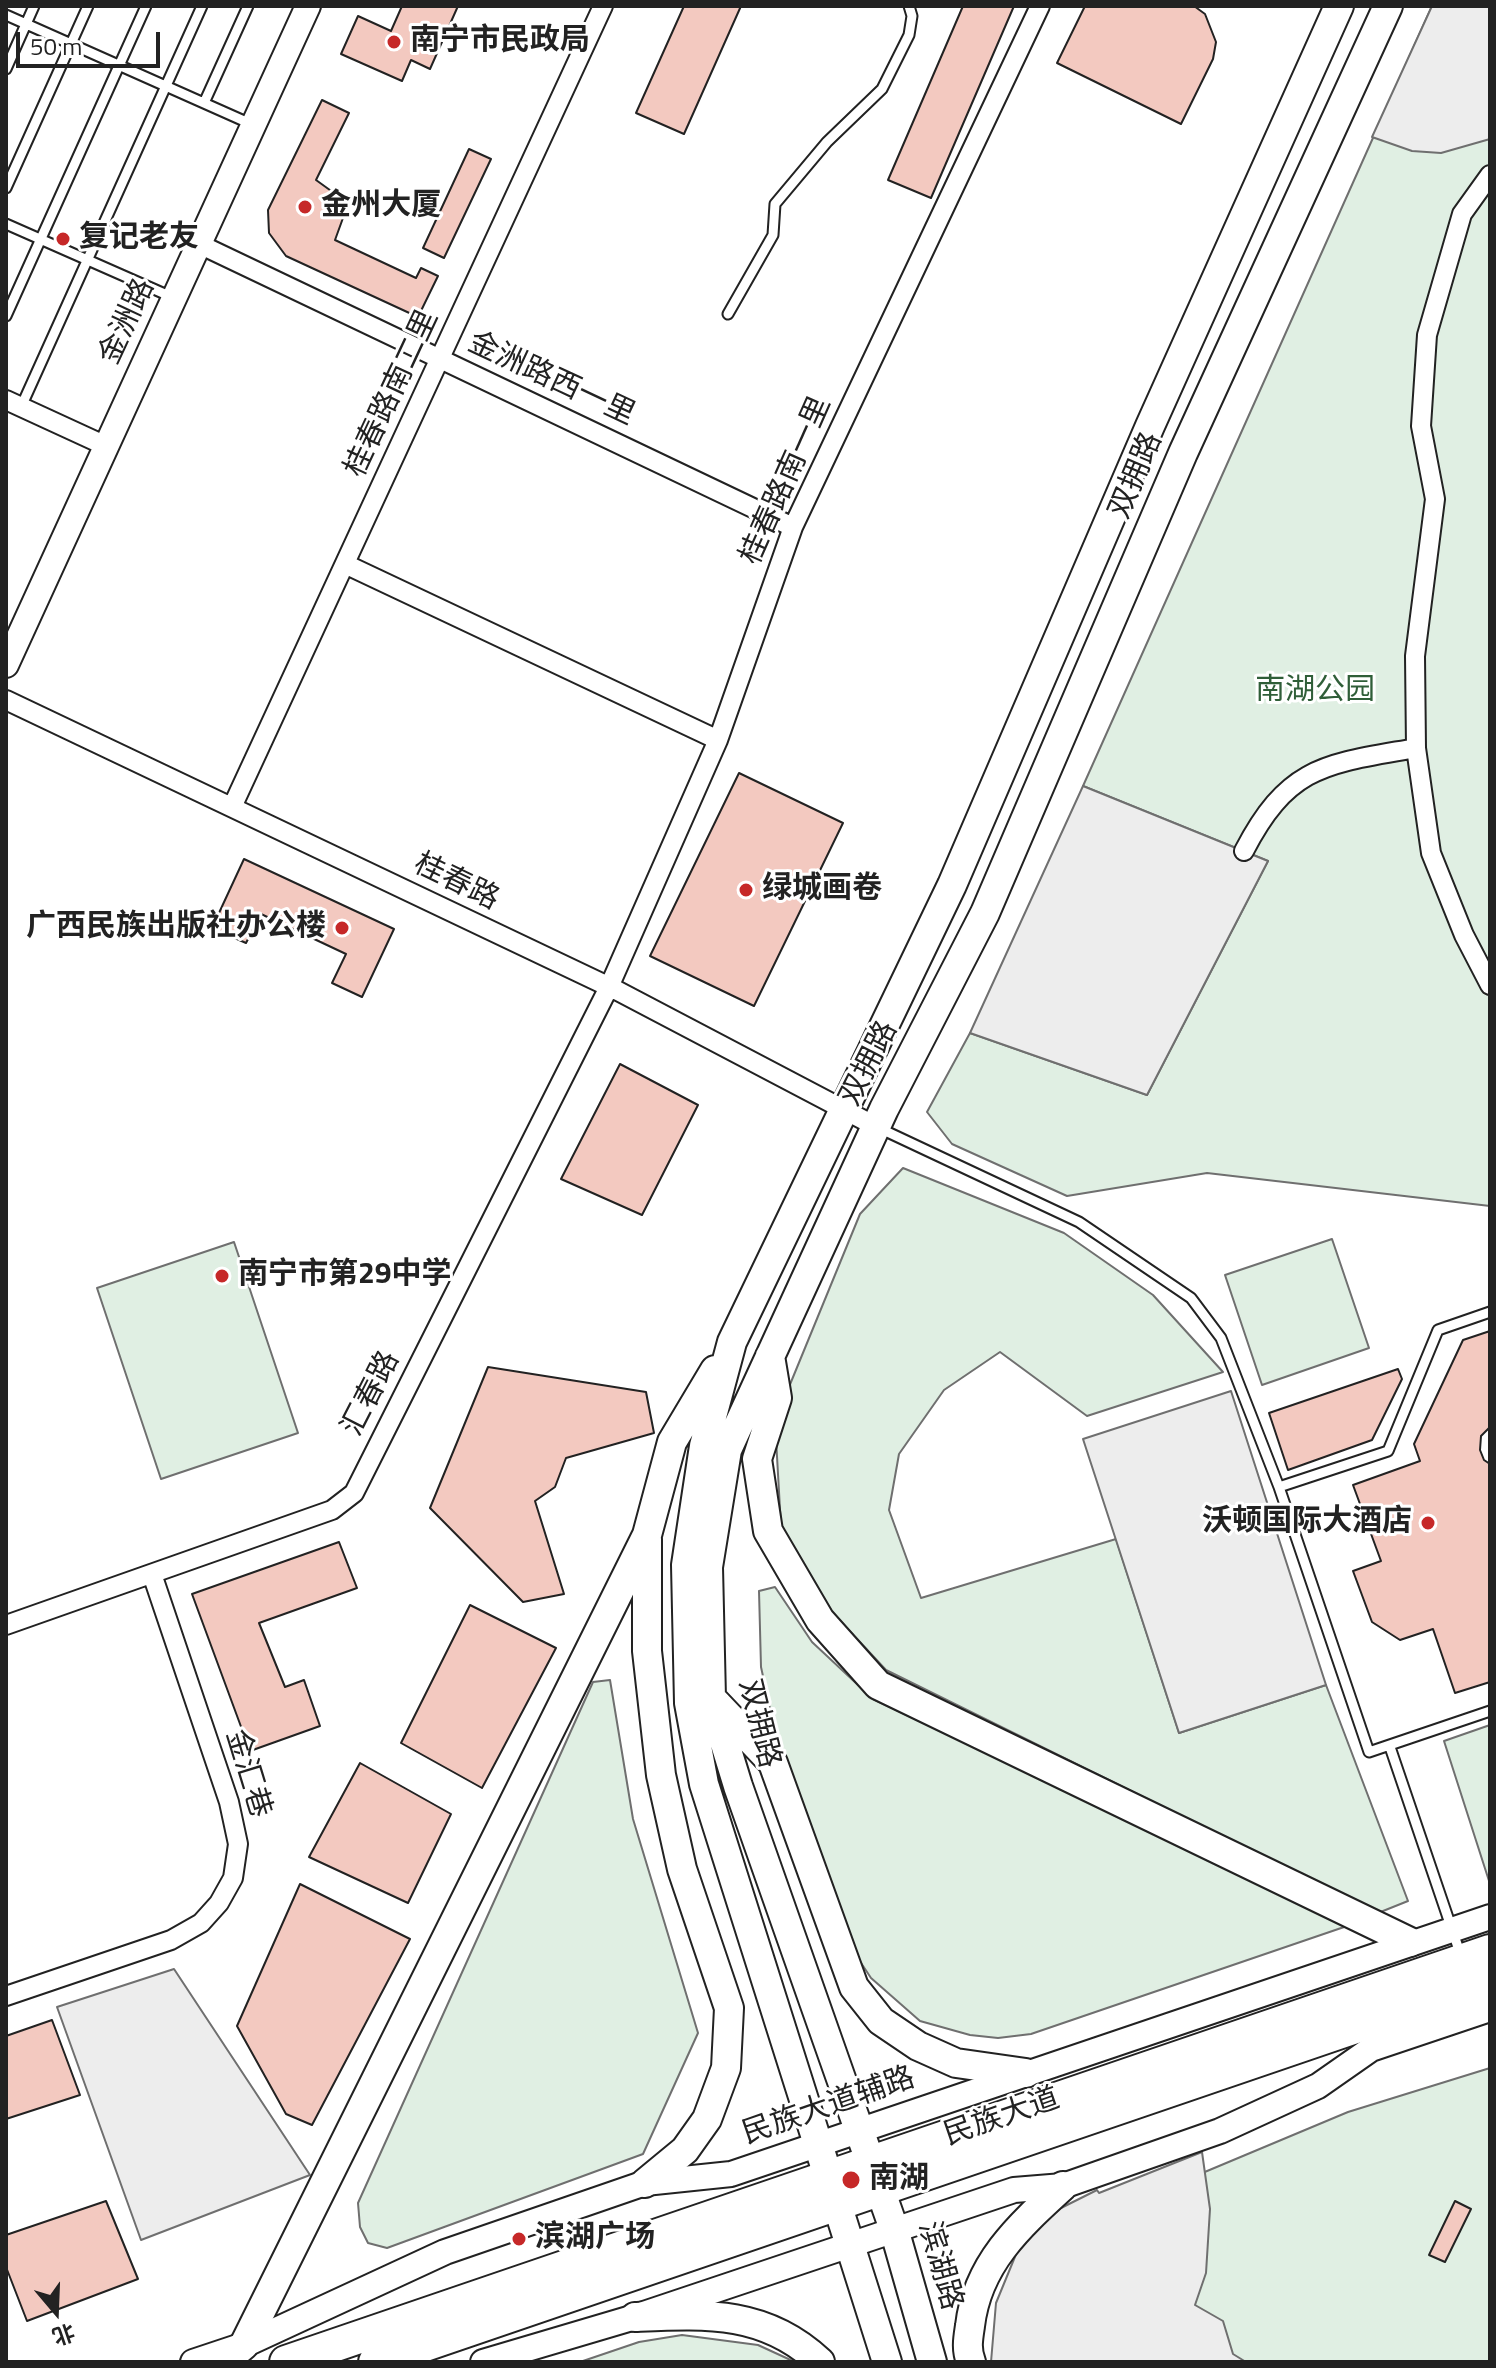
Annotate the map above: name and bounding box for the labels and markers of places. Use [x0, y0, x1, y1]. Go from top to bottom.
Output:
place label: 南宁市民政局 [410, 24, 590, 60]
marker: 南宁市民政局 [385, 33, 403, 51]
place label: 金州大厦 [321, 189, 441, 225]
marker: 金州大厦 [296, 198, 314, 216]
place label: 复记老友 [79, 221, 199, 257]
marker: 复记老友 [54, 230, 72, 248]
place label: 绿城画卷 [762, 872, 882, 908]
marker: 绿城画卷 [737, 881, 755, 899]
place label: 广西民族出版社办公楼 [26, 910, 326, 946]
marker: 广西民族出版社办公楼 [333, 919, 351, 937]
place label: 南宁市第29中学 [238, 1258, 452, 1294]
marker: 南宁市第29中学 [213, 1267, 231, 1285]
place label: 沃顿国际大酒店 [1202, 1505, 1412, 1541]
marker: 沃顿国际大酒店 [1419, 1514, 1437, 1532]
place label: 南湖 [869, 2162, 929, 2198]
marker: 南湖 [840, 2169, 862, 2191]
place label: 滨湖广场 [535, 2221, 655, 2257]
marker: 滨湖广场 [510, 2230, 528, 2248]

